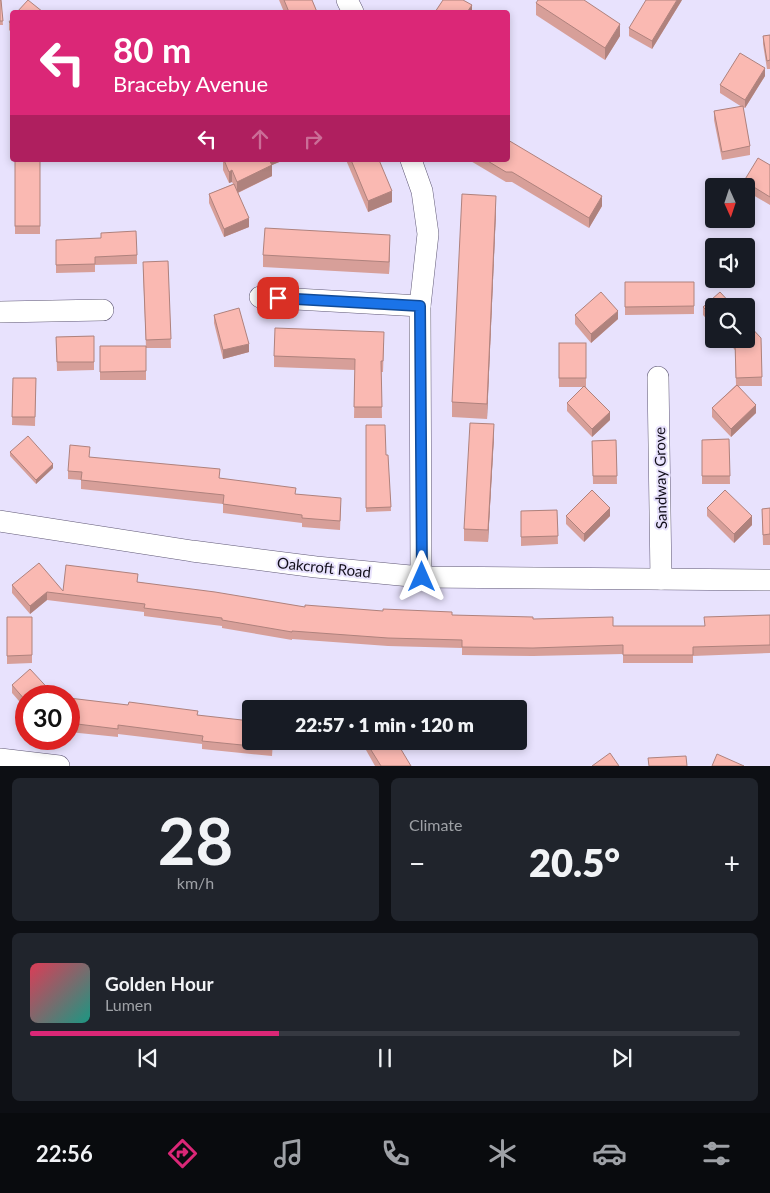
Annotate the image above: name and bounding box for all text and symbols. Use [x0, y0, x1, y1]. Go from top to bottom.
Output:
text: 80 m [113, 28, 191, 70]
icon: left [30, 30, 95, 95]
text: Braceby Avenue [113, 70, 268, 97]
icon: left [193, 125, 221, 153]
icon: ahead [246, 125, 274, 153]
icon: right [299, 125, 327, 153]
north arrow [705, 178, 755, 228]
map controls [705, 178, 755, 348]
button: sound [705, 238, 755, 288]
pin [257, 277, 299, 319]
icon: arrive [264, 284, 292, 312]
button: search [705, 298, 755, 348]
street label: Sandway Grove [650, 427, 670, 529]
position arrow [395, 550, 447, 602]
street label: Oakcroft Road [276, 553, 372, 581]
speed limit sign: 30 [15, 685, 80, 750]
text: 22:57 · 1 min · 120 m [295, 713, 474, 736]
text: 28 [158, 801, 233, 879]
text: Climate [409, 815, 462, 834]
text: 20.5° [529, 839, 620, 885]
text: − [409, 846, 425, 880]
text: + [724, 846, 740, 880]
text: km/h [177, 873, 214, 892]
text: Golden Hour [105, 972, 214, 995]
text: Lumen [105, 995, 152, 1014]
icon: previous [134, 1044, 162, 1072]
icon: pause [371, 1044, 399, 1072]
icon: next [608, 1044, 636, 1072]
icon: directions [165, 1136, 200, 1171]
icon: music [271, 1136, 306, 1171]
icon: phone [378, 1136, 413, 1171]
icon: climate [485, 1136, 520, 1171]
icon: car [592, 1136, 627, 1171]
icon: filters [699, 1136, 734, 1171]
text: 22:56 [36, 1140, 93, 1167]

